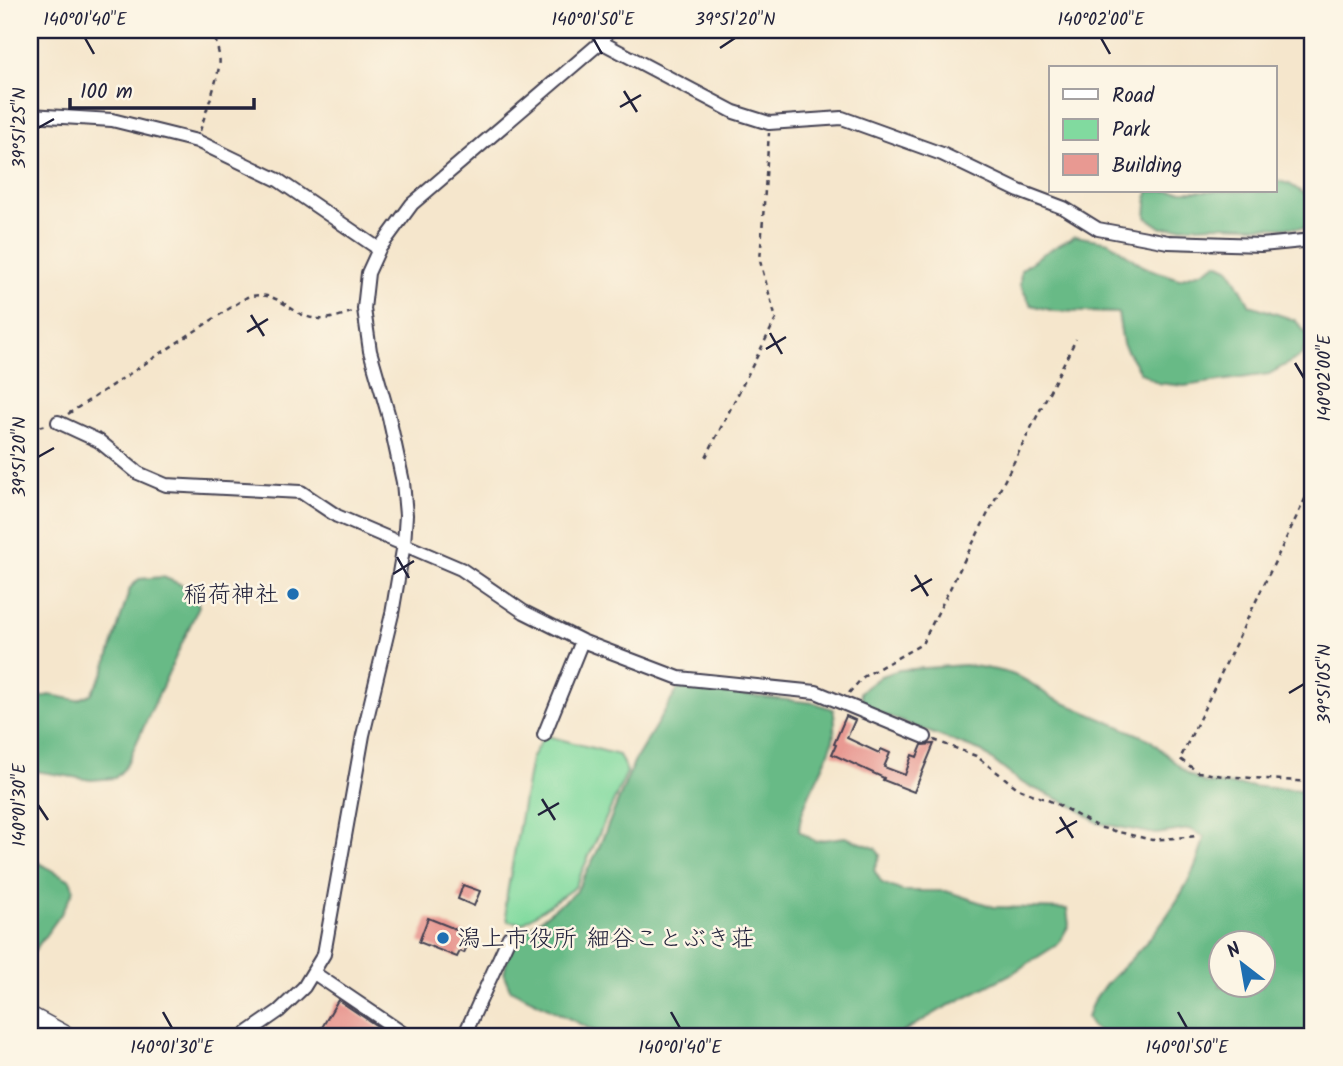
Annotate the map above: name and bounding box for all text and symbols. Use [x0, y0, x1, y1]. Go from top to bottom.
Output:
text: 140°01'40"E [43, 6, 127, 35]
text: 140°01'50"E [551, 6, 635, 35]
text: 39°51'20"N [695, 6, 775, 35]
text: 140°02'00"E [1057, 6, 1145, 35]
scale bar [70, 66, 254, 110]
legend [1049, 66, 1276, 192]
text: 100 m [80, 76, 133, 109]
text: Road [1112, 80, 1155, 113]
text: 39°51'25"N [6, 87, 35, 169]
text: Park [1112, 114, 1150, 147]
text: Building [1112, 150, 1182, 183]
text: 140°02'00"E [1311, 334, 1340, 422]
text: 39°51'20"N [6, 417, 35, 497]
place label: 稲荷神社 [183, 576, 279, 615]
marker: 稲荷神社 [285, 586, 301, 602]
text: 39°51'05"N [1311, 644, 1340, 724]
text: 140°01'30"E [6, 763, 35, 847]
place label: 潟上市役所 細谷ことぶき荘 [457, 920, 755, 959]
marker: 潟上市役所 細谷ことぶき荘 [435, 930, 451, 946]
north arrow [1206, 930, 1276, 1000]
text: N [1221, 935, 1247, 967]
text: 140°01'30"E [130, 1034, 214, 1063]
text: 140°01'40"E [638, 1034, 722, 1063]
text: 140°01'50"E [1145, 1034, 1229, 1063]

